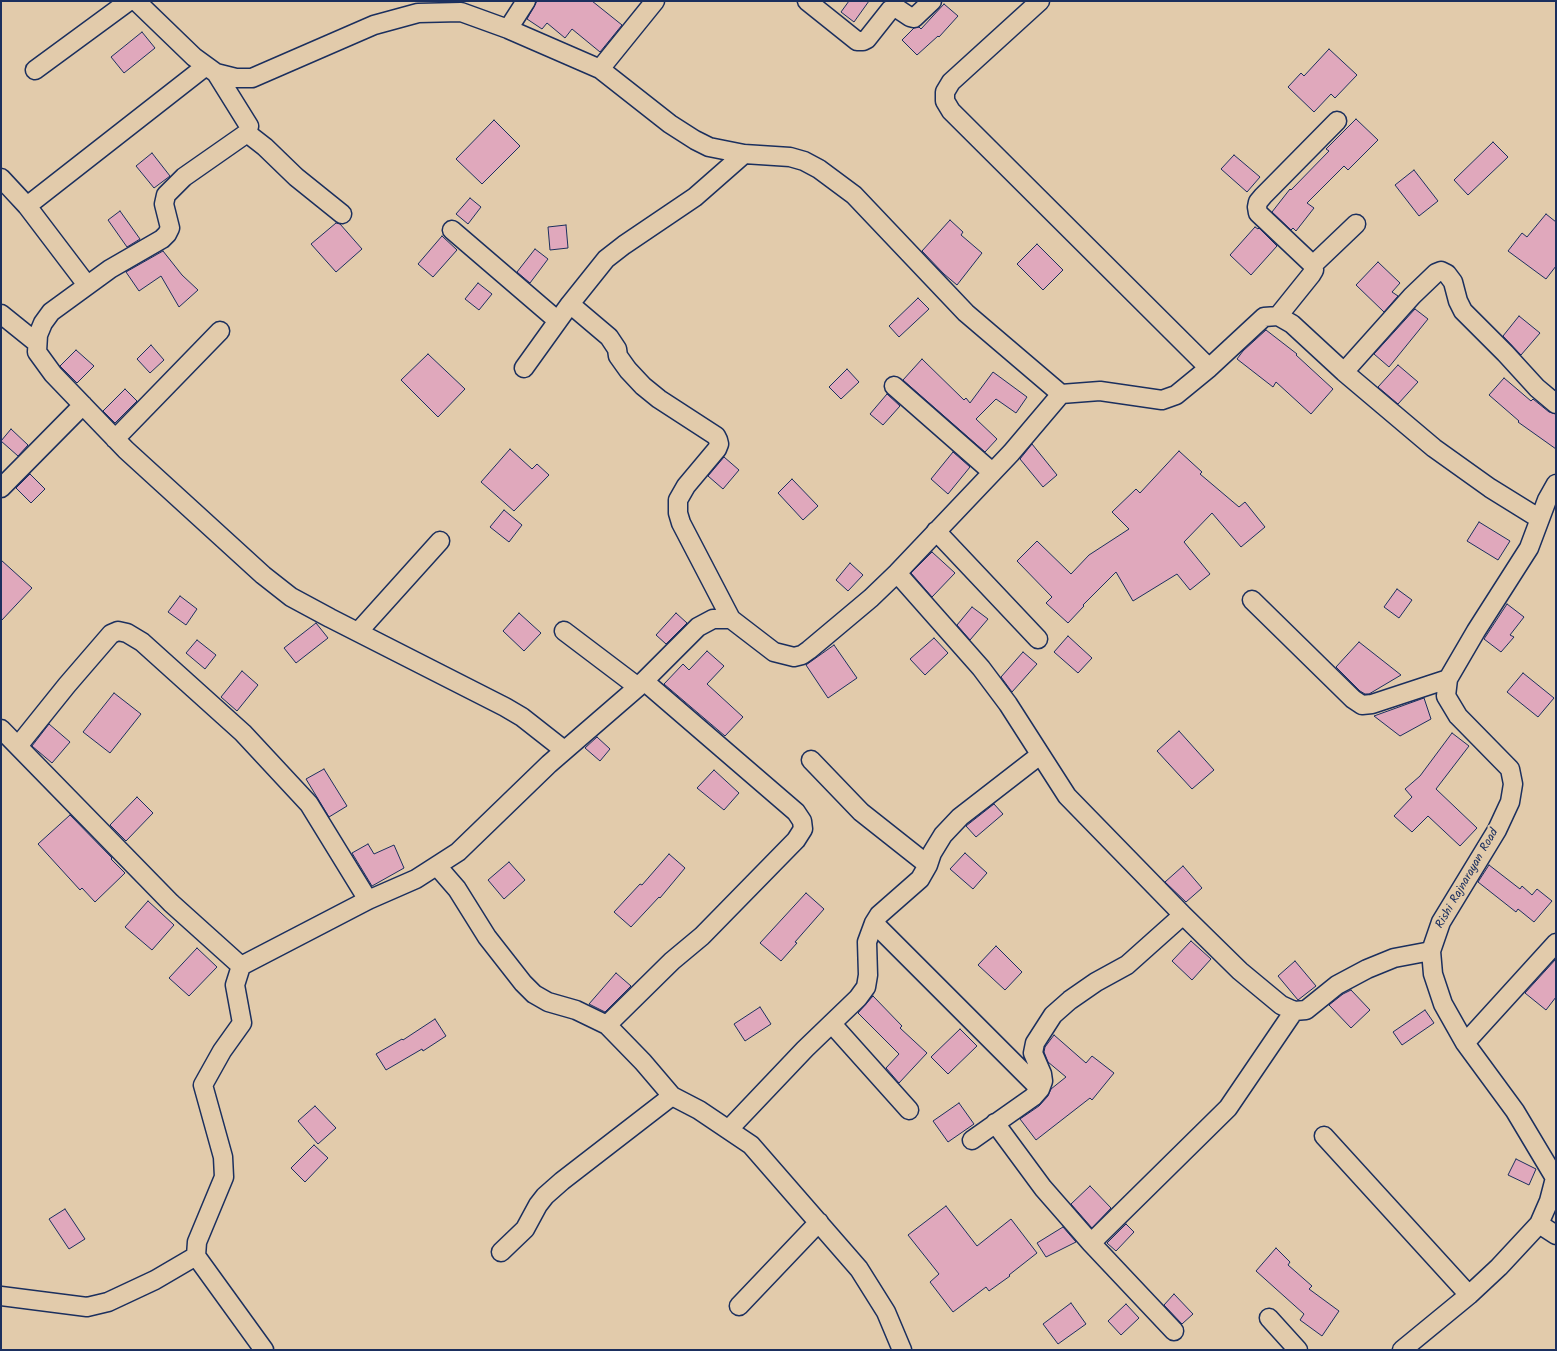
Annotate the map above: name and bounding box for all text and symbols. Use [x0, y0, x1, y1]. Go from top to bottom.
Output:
street label: Rishi Rajnarayan Road [1434, 827, 1502, 931]

